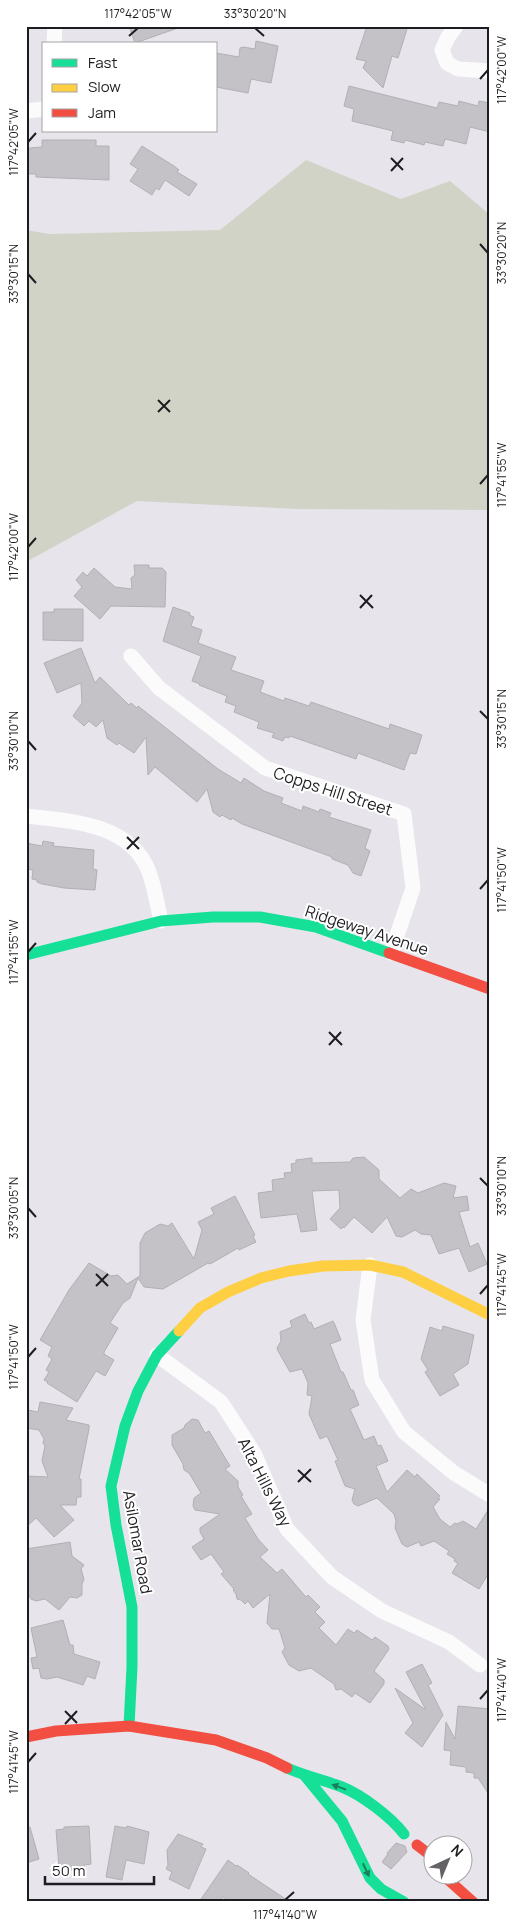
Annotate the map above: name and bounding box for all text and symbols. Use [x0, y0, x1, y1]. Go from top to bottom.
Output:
text: 117°42'05"W [104, 5, 172, 22]
text: 33°30'20"N [224, 5, 286, 22]
text: 117°42'00"W [493, 35, 510, 104]
legend [42, 42, 218, 132]
text: Fast [88, 52, 117, 73]
text: Slow [88, 76, 121, 97]
text: Jam [88, 102, 116, 123]
text: 117°42'05"W [5, 108, 22, 176]
text: 33°30'20"N [493, 222, 510, 284]
text: 33°30'15"N [5, 244, 22, 304]
text: 117°41'55"W [493, 442, 510, 507]
text: 117°42'00"W [5, 512, 22, 581]
text: 33°30'15"N [493, 689, 510, 749]
text: 33°30'10"N [5, 711, 22, 771]
street label: Copps Hill Street [271, 761, 395, 821]
text: 117°41'50"W [493, 847, 510, 913]
street label: Ridgeway Avenue [303, 900, 431, 960]
text: 117°41'55"W [5, 919, 22, 984]
text: 33°30'10"N [493, 1156, 510, 1216]
text: 33°30'05"N [5, 1177, 22, 1239]
text: 117°41'45"W [493, 1252, 510, 1317]
text: 117°41'50"W [5, 1324, 22, 1390]
street label: Alta Hills Way [233, 1434, 297, 1531]
street label: Asilomar Road [118, 1488, 158, 1596]
text: 117°41'40"W [493, 1657, 510, 1722]
text: 117°41'45"W [5, 1729, 22, 1794]
one-way arrow [331, 1783, 346, 1791]
north arrow [424, 1836, 474, 1886]
text: N [447, 1840, 468, 1861]
scale bar [45, 1853, 154, 1885]
text: 50 m [52, 1860, 86, 1881]
one-way arrow [362, 1863, 370, 1877]
text: 117°41'40"W [253, 1906, 318, 1923]

